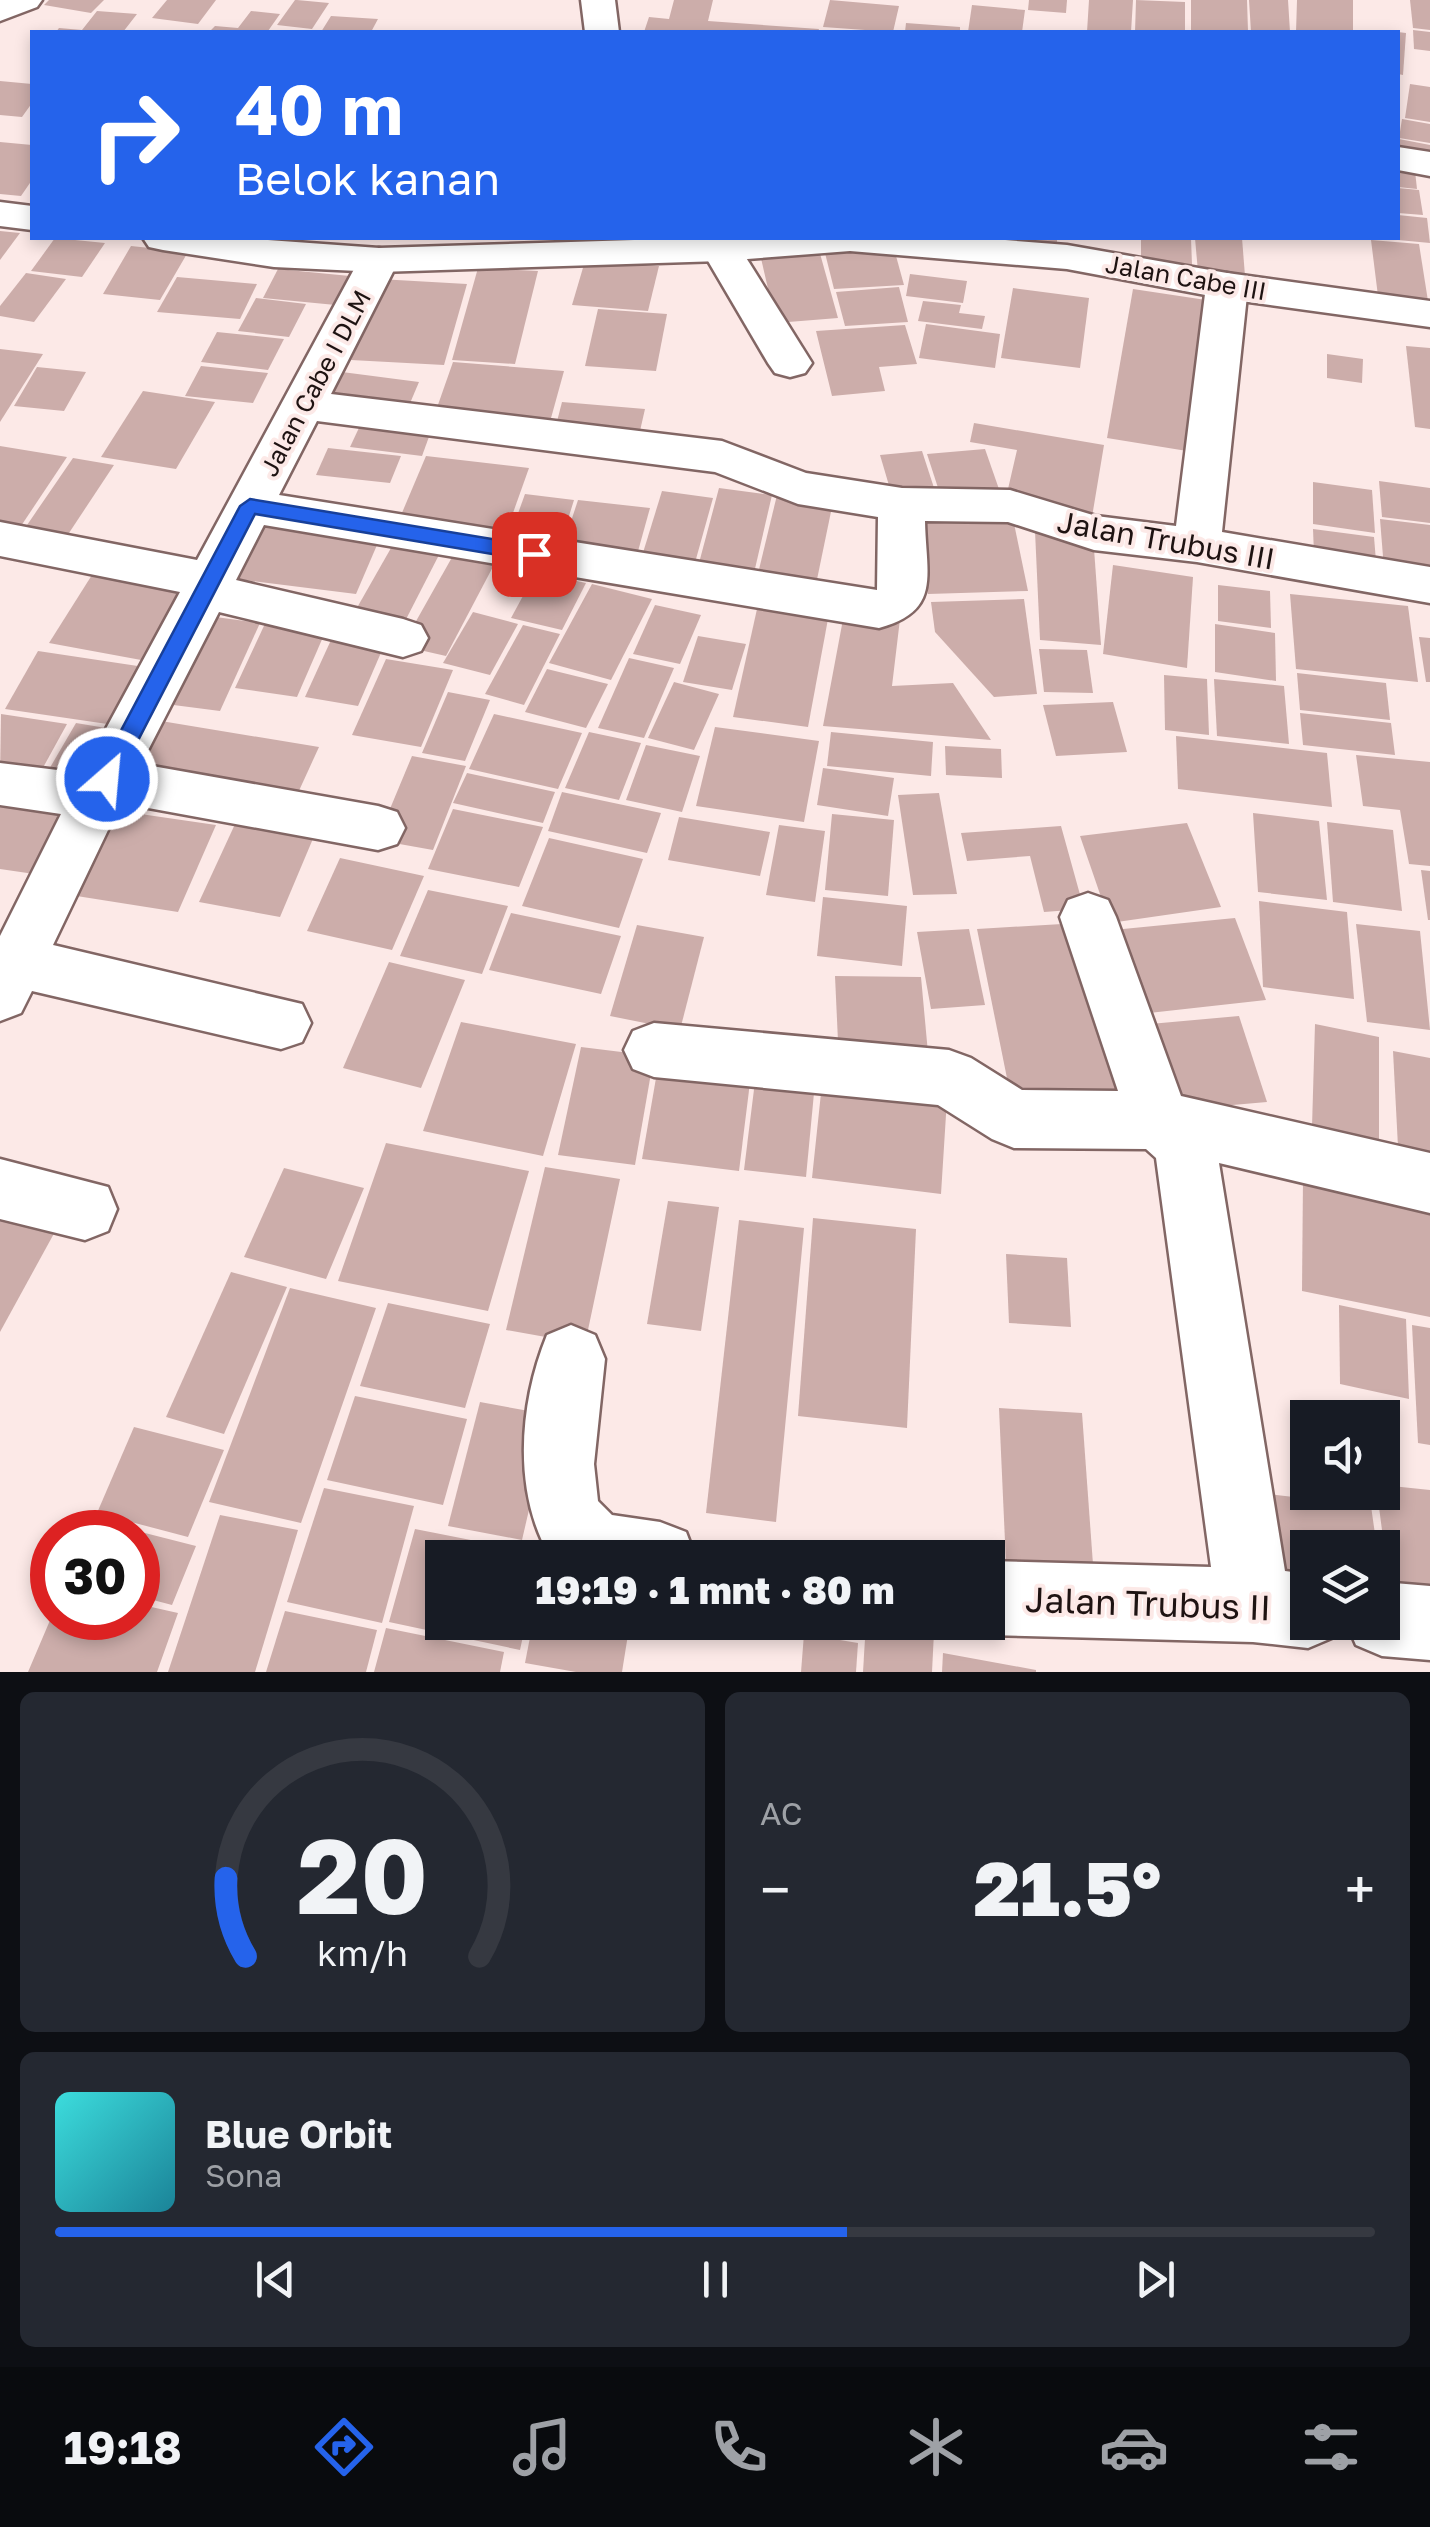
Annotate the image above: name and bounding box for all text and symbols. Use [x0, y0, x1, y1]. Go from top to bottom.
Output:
text: 40 m [235, 66, 403, 150]
icon: right [70, 70, 200, 200]
text: Belok kanan [235, 151, 500, 205]
street label: Jalan Cabe III [1103, 248, 1269, 306]
street label: Jalan Cabe I DLM [253, 285, 377, 481]
street label: Jalan Trubus III [1054, 503, 1278, 577]
pin [492, 512, 577, 597]
icon: arrive [507, 527, 562, 582]
position arrow [55, 727, 159, 831]
map controls [1290, 1400, 1400, 1640]
button: sound [1290, 1400, 1400, 1510]
speed limit sign: 30 [30, 1510, 160, 1640]
button: layers [1290, 1530, 1400, 1640]
text: 19:19 · 1 mnt · 80 m [536, 1567, 894, 1612]
street label: Jalan Trubus II [1024, 1578, 1272, 1628]
text: AC [760, 1794, 803, 1832]
text: 20 [297, 1812, 428, 1937]
text: 21.5° [974, 1842, 1161, 1933]
text: − [760, 1856, 790, 1922]
text: + [1345, 1856, 1375, 1922]
text: km/h [317, 1931, 408, 1974]
text: Blue Orbit [205, 2111, 392, 2156]
text: Sona [205, 2156, 282, 2194]
icon: previous [248, 2252, 303, 2307]
icon: pause [688, 2252, 743, 2307]
icon: next [1128, 2252, 1183, 2307]
icon: directions [309, 2412, 379, 2482]
icon: music [507, 2412, 577, 2482]
icon: phone [704, 2412, 774, 2482]
icon: climate [901, 2412, 971, 2482]
icon: car [1099, 2412, 1169, 2482]
icon: filters [1296, 2412, 1366, 2482]
text: 19:18 [64, 2420, 182, 2474]

